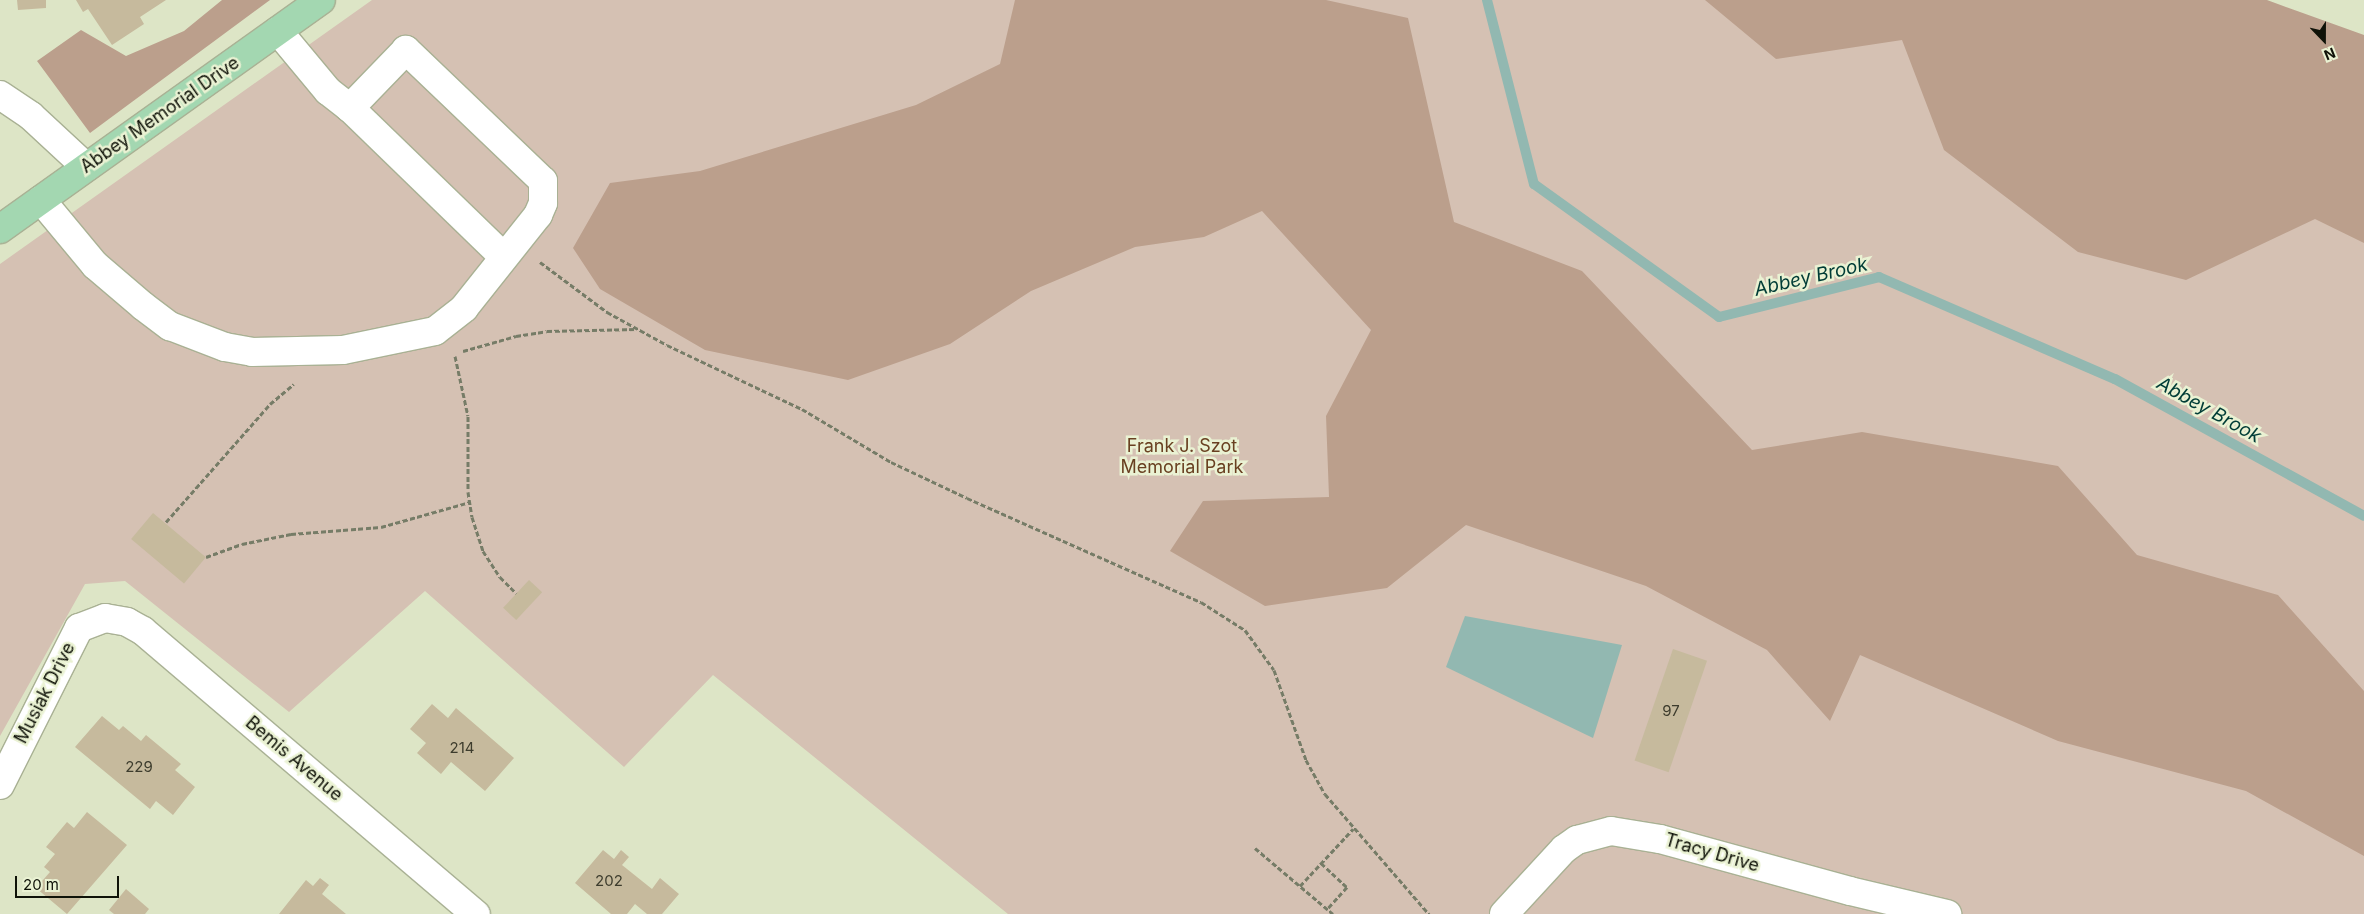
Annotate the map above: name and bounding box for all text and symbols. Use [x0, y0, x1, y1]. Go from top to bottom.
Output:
north arrow [2299, 15, 2349, 65]
text: N [2322, 44, 2338, 64]
street label: Abbey Memorial Drive [77, 52, 243, 178]
water label: Abbey Brook [1752, 253, 1870, 301]
water label: Abbey Brook [2153, 372, 2265, 448]
park label: Frank J. Szot Memorial Park [1121, 436, 1243, 478]
street label: Musiak Drive [10, 639, 80, 747]
house number: 97 [1662, 702, 1680, 720]
street label: Bemis Avenue [241, 712, 347, 806]
house number: 214 [450, 739, 474, 757]
house number: 229 [125, 758, 153, 776]
street label: Tracy Drive [1662, 829, 1762, 877]
scale bar [18, 866, 121, 898]
house number: 202 [595, 872, 623, 890]
text: 20 m [23, 875, 59, 894]

